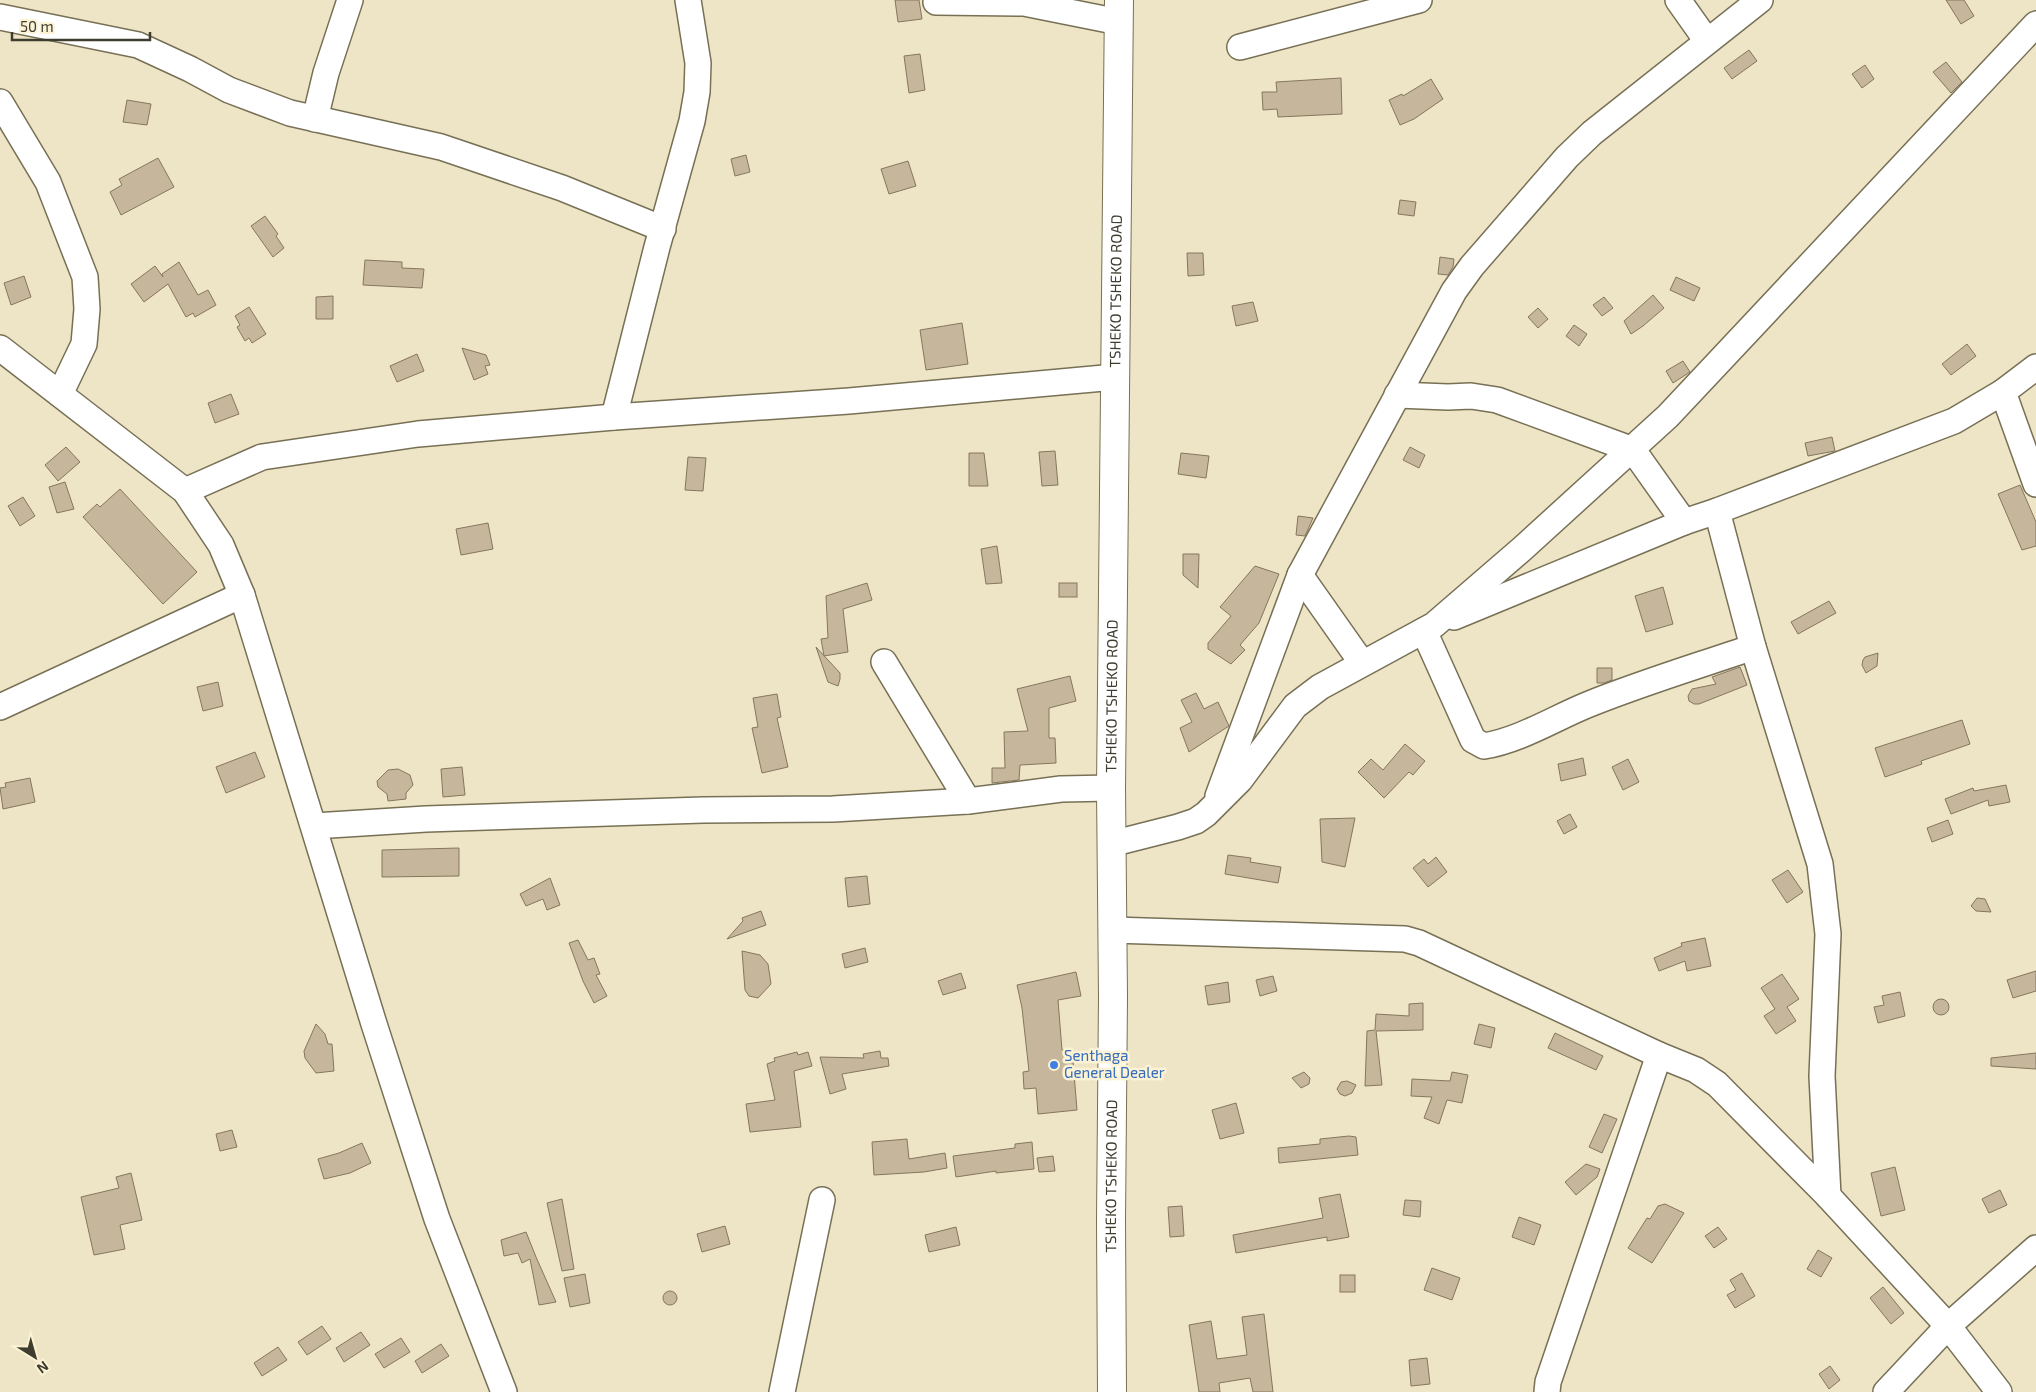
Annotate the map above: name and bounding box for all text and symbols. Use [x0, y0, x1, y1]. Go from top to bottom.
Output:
scale bar [12, 10, 150, 42]
text: 50 m [20, 17, 54, 35]
street label: TSHEKO TSHEKO ROAD [1105, 214, 1125, 368]
street label: TSHEKO TSHEKO ROAD [1101, 619, 1121, 773]
place label: Senthaga General Dealer [1064, 1046, 1165, 1081]
marker: Senthaga General Dealer [1048, 1059, 1060, 1071]
street label: TSHEKO TSHEKO ROAD [1101, 1099, 1120, 1253]
north arrow [10, 1332, 60, 1382]
text: N [34, 1358, 52, 1378]

